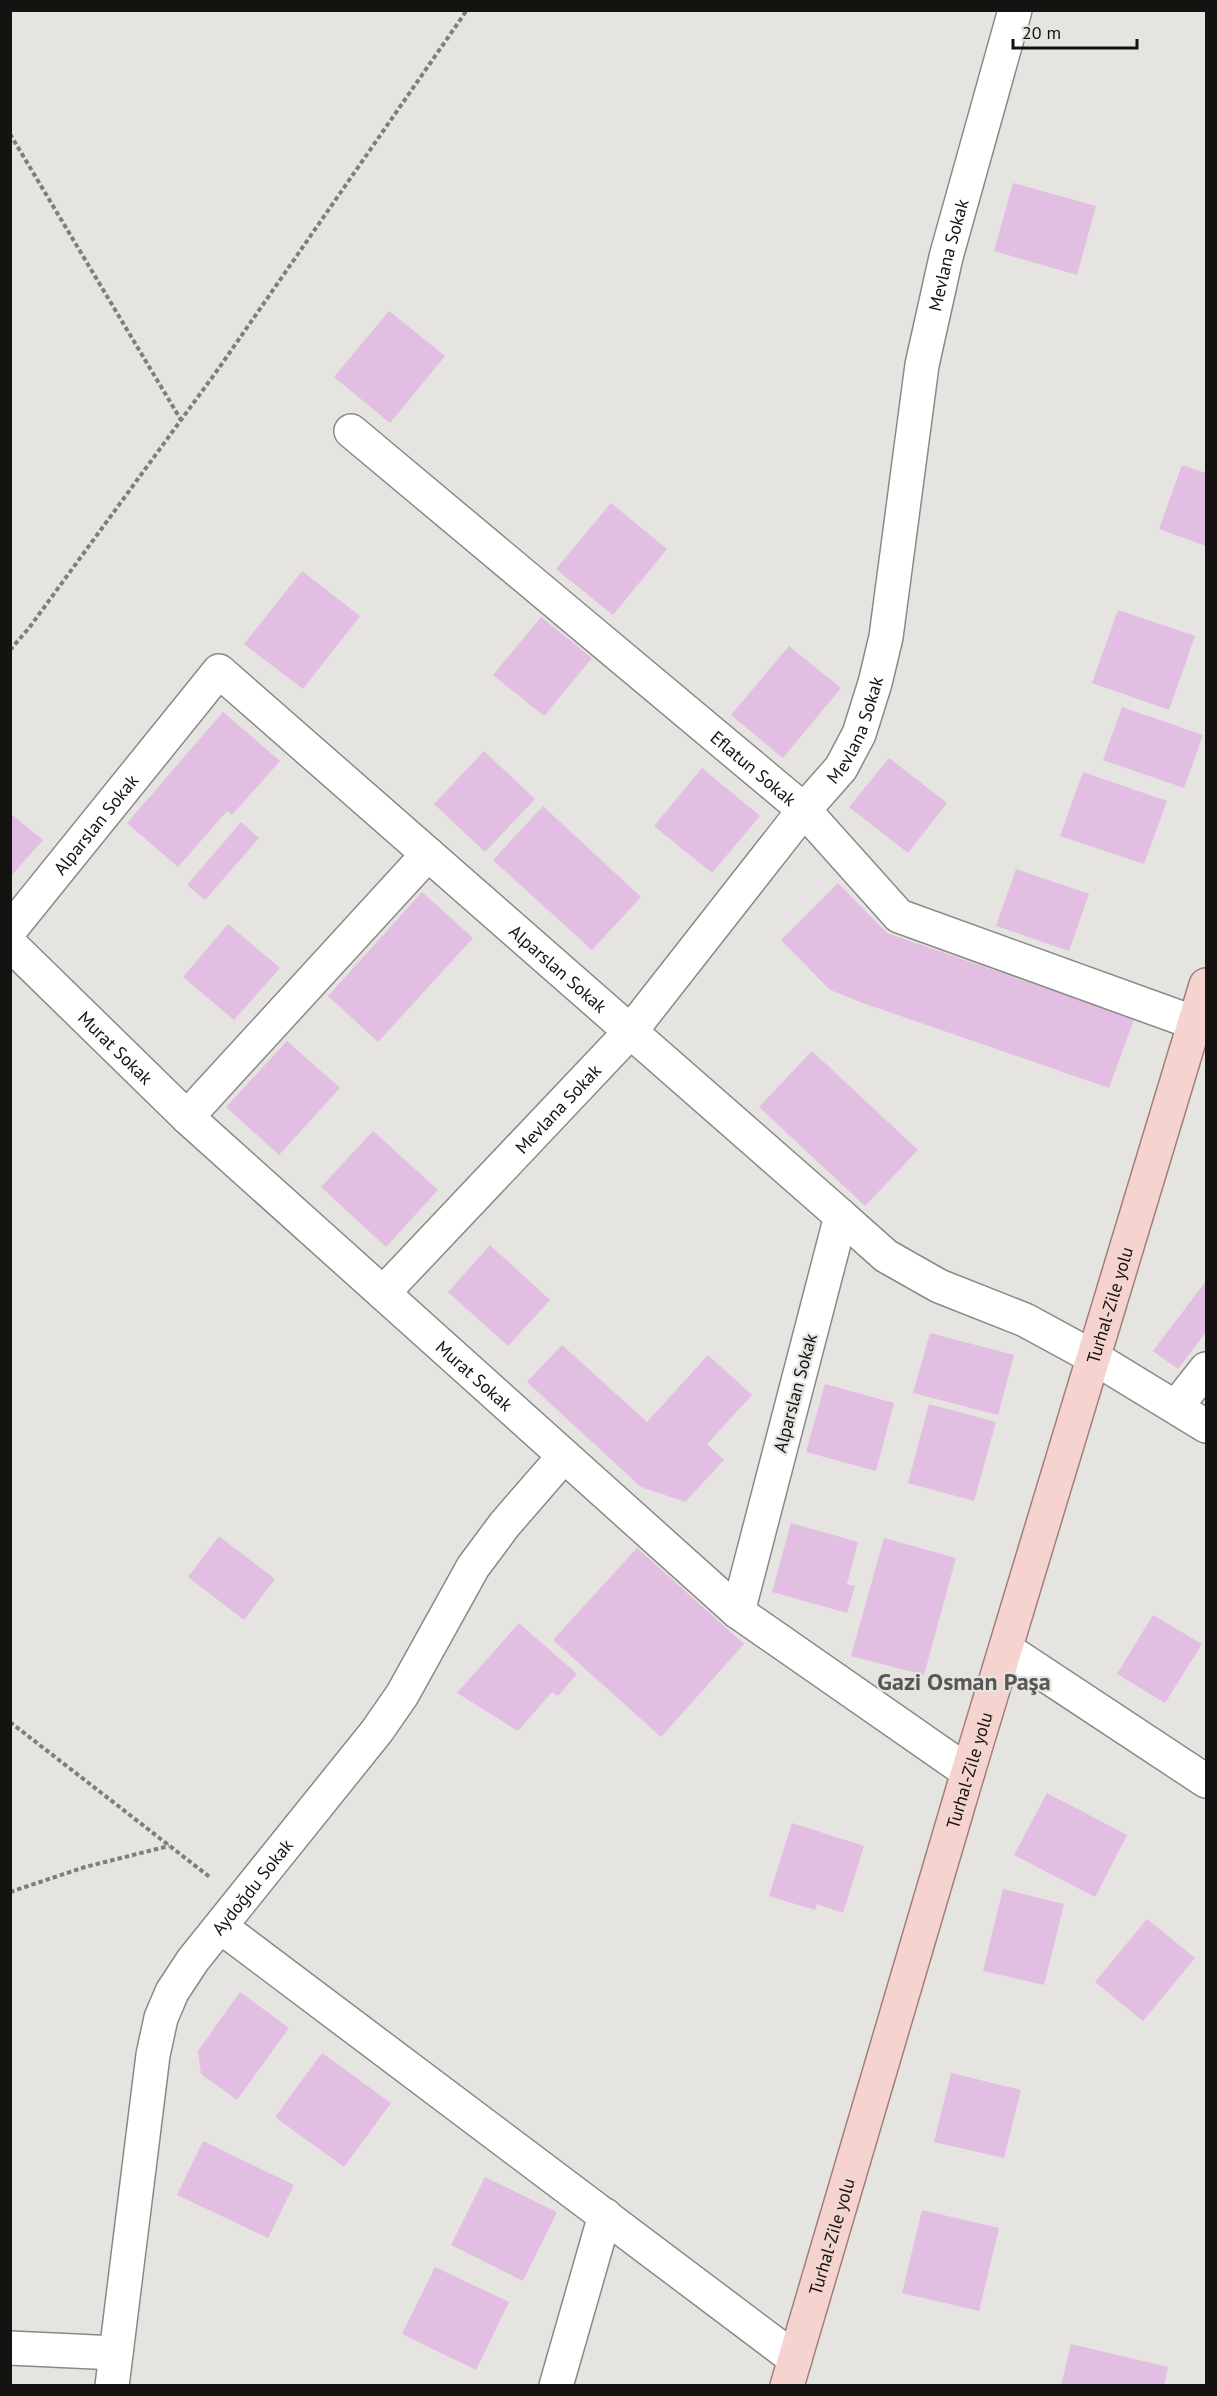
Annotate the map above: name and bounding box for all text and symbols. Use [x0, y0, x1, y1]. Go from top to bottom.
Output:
scale bar [1013, 12, 1138, 50]
text: 20 m [1022, 21, 1061, 44]
street label: Mevlana Sokak [923, 196, 973, 313]
street label: Mevlana Sokak [821, 674, 888, 788]
street label: Eflatun Sokak [706, 725, 802, 811]
street label: Alparslan Sokak [48, 769, 143, 879]
street label: Alparslan Sokak [505, 919, 612, 1018]
street label: Murat Sokak [74, 1006, 158, 1089]
street label: Mevlana Sokak [510, 1059, 606, 1158]
street label: Turhal-Zile yolu [1081, 1244, 1138, 1366]
street label: Alparslan Sokak [768, 1331, 822, 1455]
street label: Murat Sokak [431, 1335, 518, 1416]
district label: Gazi Osman Paşa [877, 1666, 1051, 1697]
street label: Turhal-Zile yolu [940, 1709, 997, 1831]
street label: Aydoğdu Sokak [206, 1834, 298, 1939]
street label: Turhal-Zile yolu [803, 2175, 859, 2298]

